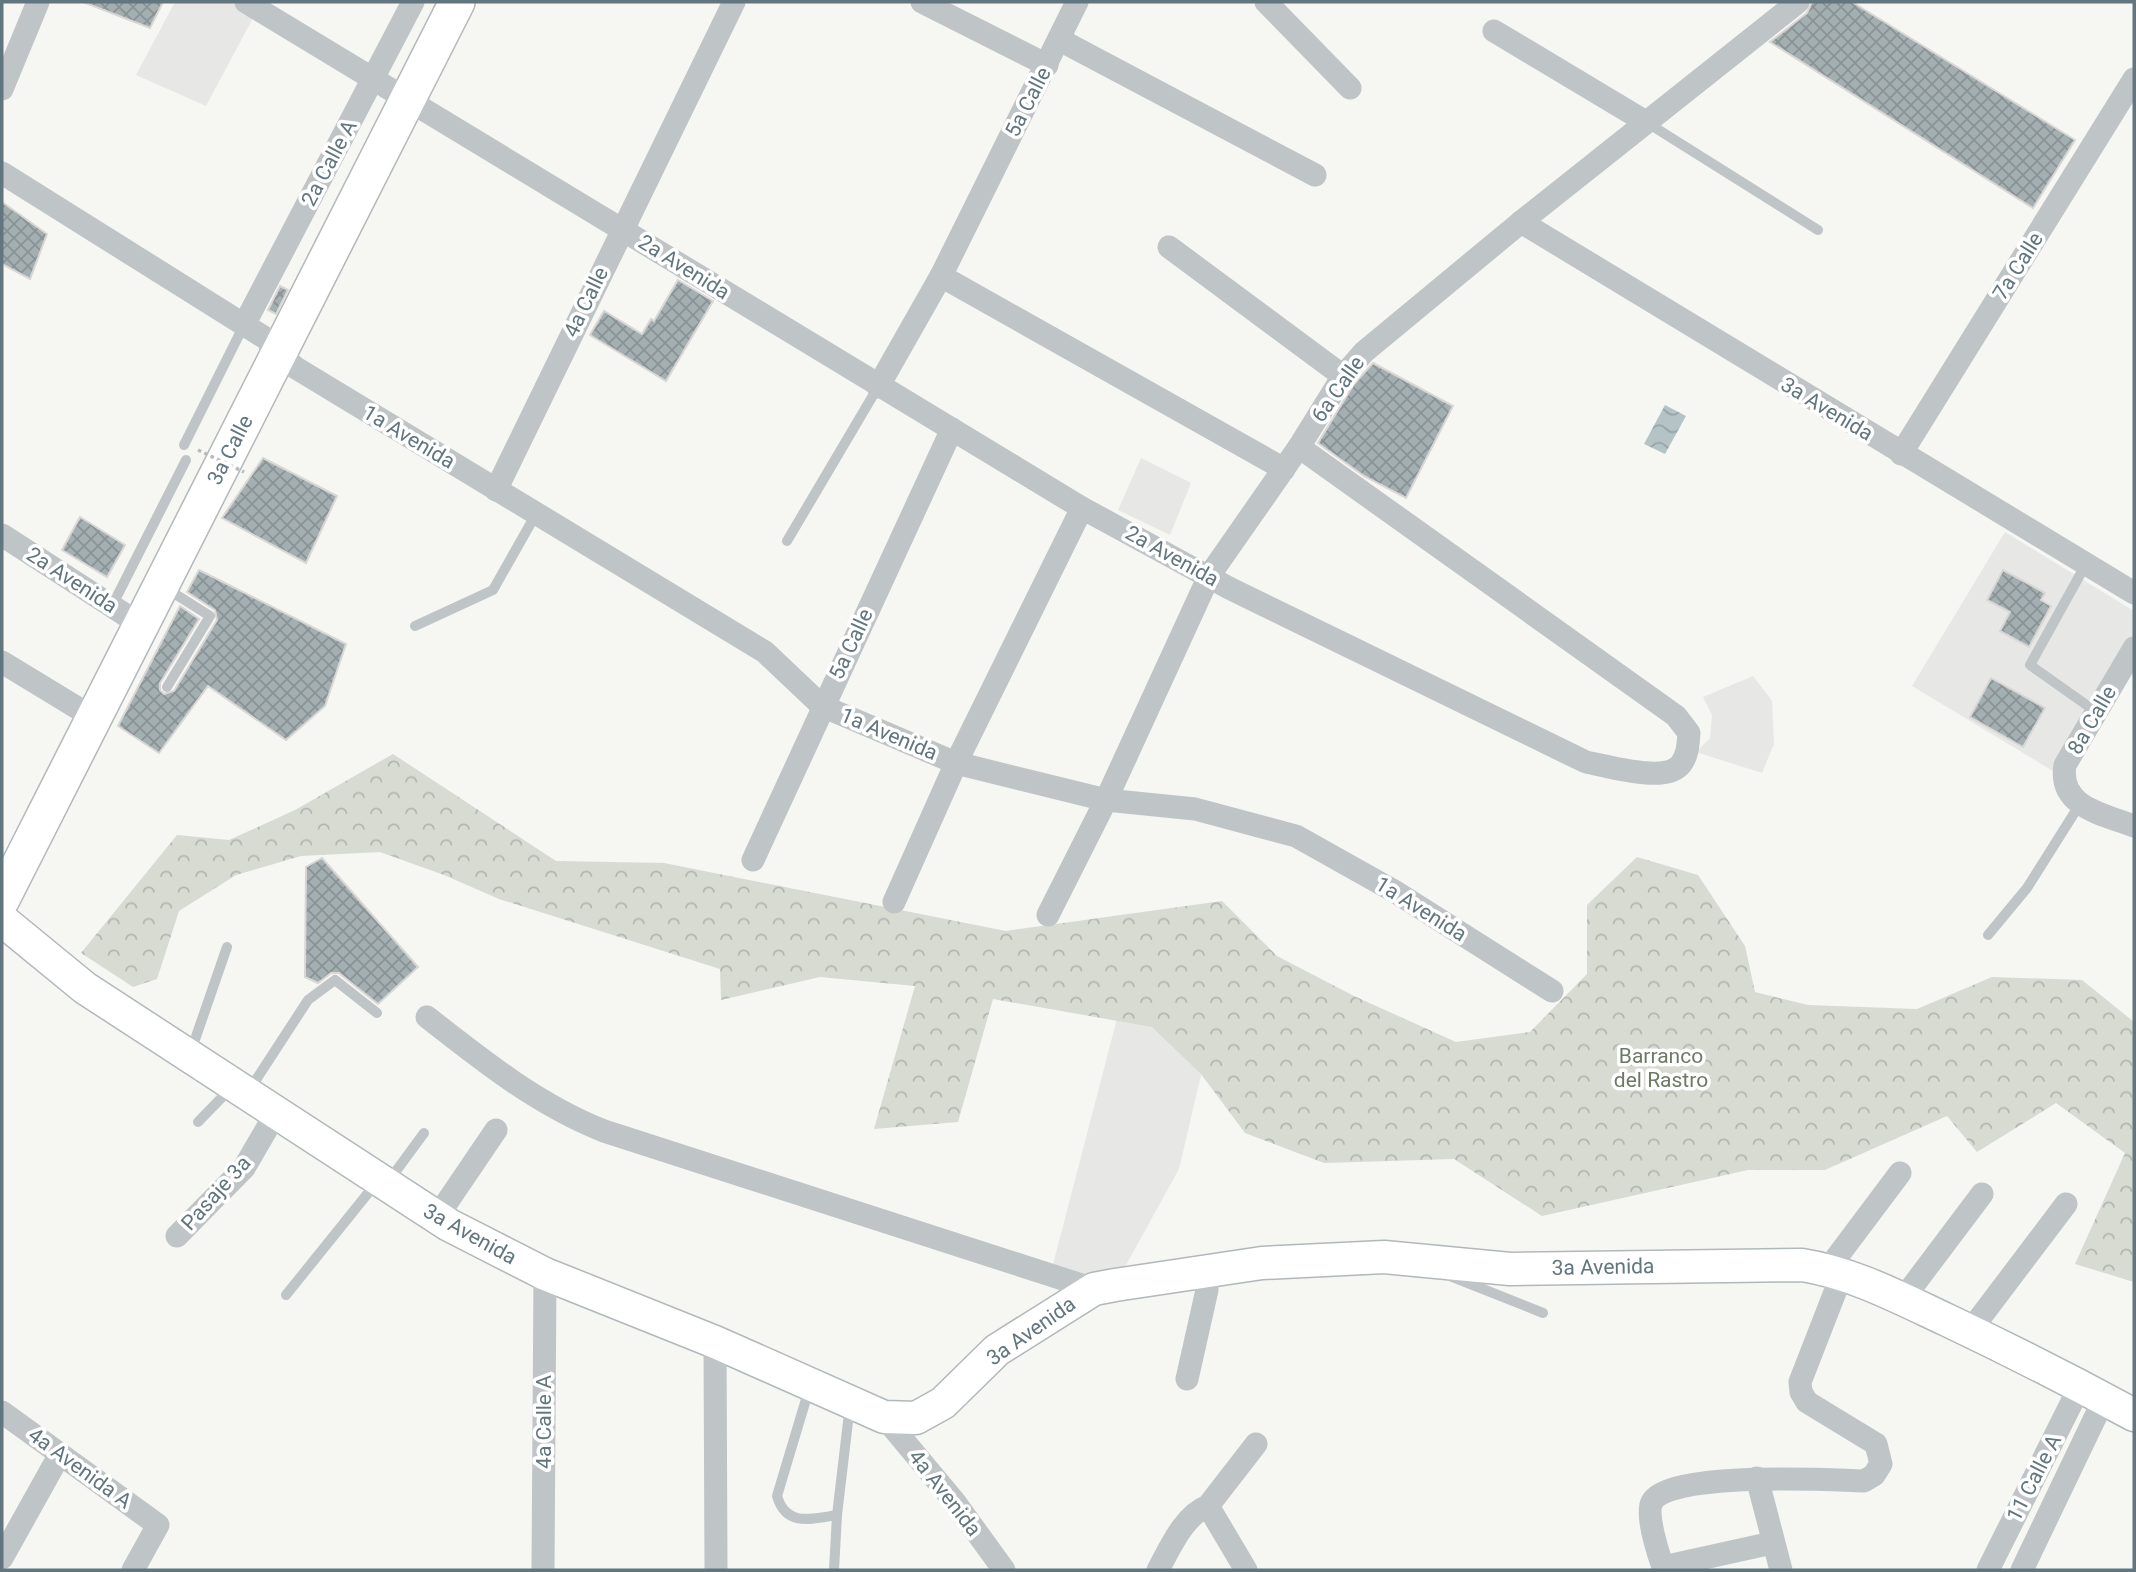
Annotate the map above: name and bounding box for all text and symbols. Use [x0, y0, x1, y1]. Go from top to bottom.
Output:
street label: 5a Calle [1000, 63, 1056, 141]
street label: 2a Calle A [296, 116, 362, 210]
street label: 7a Calle [1988, 228, 2048, 304]
street label: 2a Avenida [634, 230, 734, 304]
street label: 4a Calle [559, 263, 613, 341]
street label: 6a Calle [1307, 351, 1369, 427]
street label: 3a Avenida [1777, 372, 1877, 446]
street label: 1a Avenida [359, 400, 459, 474]
street label: 3a Calle [202, 411, 258, 489]
street label: 2a Avenida [1121, 521, 1223, 591]
street label: 2a Avenida [22, 542, 122, 618]
street label: 5a Calle [824, 605, 878, 683]
street label: 8a Calle [2063, 682, 2121, 758]
street label: 1a Avenida [837, 703, 941, 765]
street label: 1a Avenida [1371, 872, 1471, 946]
park label: Barranco del Rastro [1614, 1044, 1708, 1092]
street label: Pasaje 3a [176, 1151, 256, 1235]
street label: 3a Avenida [419, 1199, 521, 1269]
street label: 3a Avenida [1551, 1254, 1655, 1280]
street label: 3a Avenida [982, 1292, 1080, 1370]
street label: 4a Calle A [532, 1375, 556, 1469]
street label: 4a Avenida A [24, 1423, 137, 1514]
street label: 11 Calle A [2002, 1430, 2066, 1525]
street label: 4a Avenida [904, 1445, 986, 1541]

